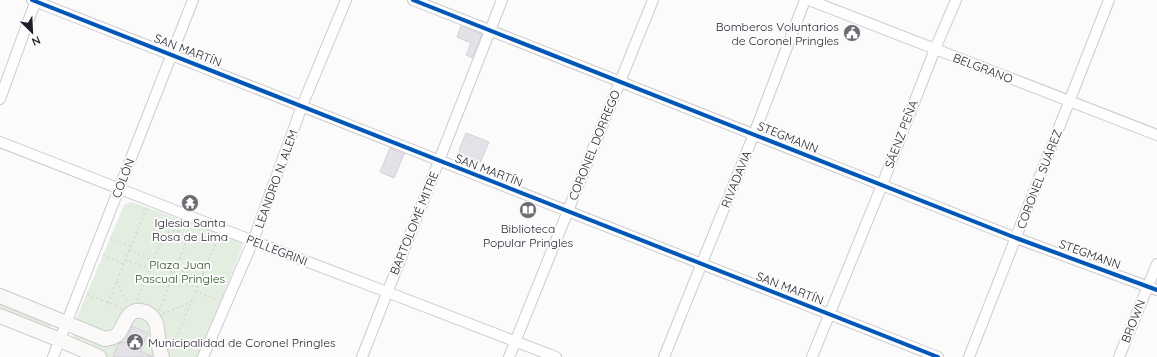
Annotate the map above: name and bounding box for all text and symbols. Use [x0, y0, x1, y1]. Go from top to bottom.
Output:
north arrow [12, 12, 52, 52]
place label: Bomberos Voluntarios de Coronel Pringles [716, 19, 839, 48]
public building icon: Bomberos Voluntarios de Coronel Pringles [842, 23, 862, 43]
street label: SAN MARTÍN [152, 30, 224, 70]
text: N [30, 33, 43, 49]
street label: BELGRANO [951, 50, 1015, 86]
street label: CORONEL DORREGO [565, 88, 623, 202]
street label: SÁENZ PEÑA [881, 98, 921, 170]
street label: STEGMANN [755, 118, 821, 156]
street label: CORONEL SUÁREZ [1013, 127, 1065, 231]
street label: LEANDRO N. ALEM [251, 128, 301, 230]
street label: RIVADAVIA [718, 148, 754, 210]
street label: SAN MARTÍN [453, 150, 525, 190]
street label: COLÓN [109, 156, 137, 200]
street label: BARTOLOMÉ MITRE [386, 169, 442, 277]
temple icon: Iglesia Santa Rosa de Lima [180, 193, 200, 213]
library icon: Biblioteca Popular Pringles [518, 200, 538, 220]
place label: Iglesia Santa Rosa de Lima [152, 215, 228, 244]
place label: Biblioteca Popular Pringles [483, 221, 573, 250]
street label: PELLEGRINI [244, 231, 310, 269]
street label: STEGMANN [1057, 236, 1123, 272]
park label: Plaza Juan Pascual Pringles [135, 257, 225, 286]
street label: SAN MARTÍN [754, 268, 826, 308]
street label: BROWN [1118, 297, 1148, 345]
public building icon: Municipalidad de Coronel Pringles [125, 332, 145, 352]
place label: Municipalidad de Coronel Pringles [148, 335, 336, 350]

